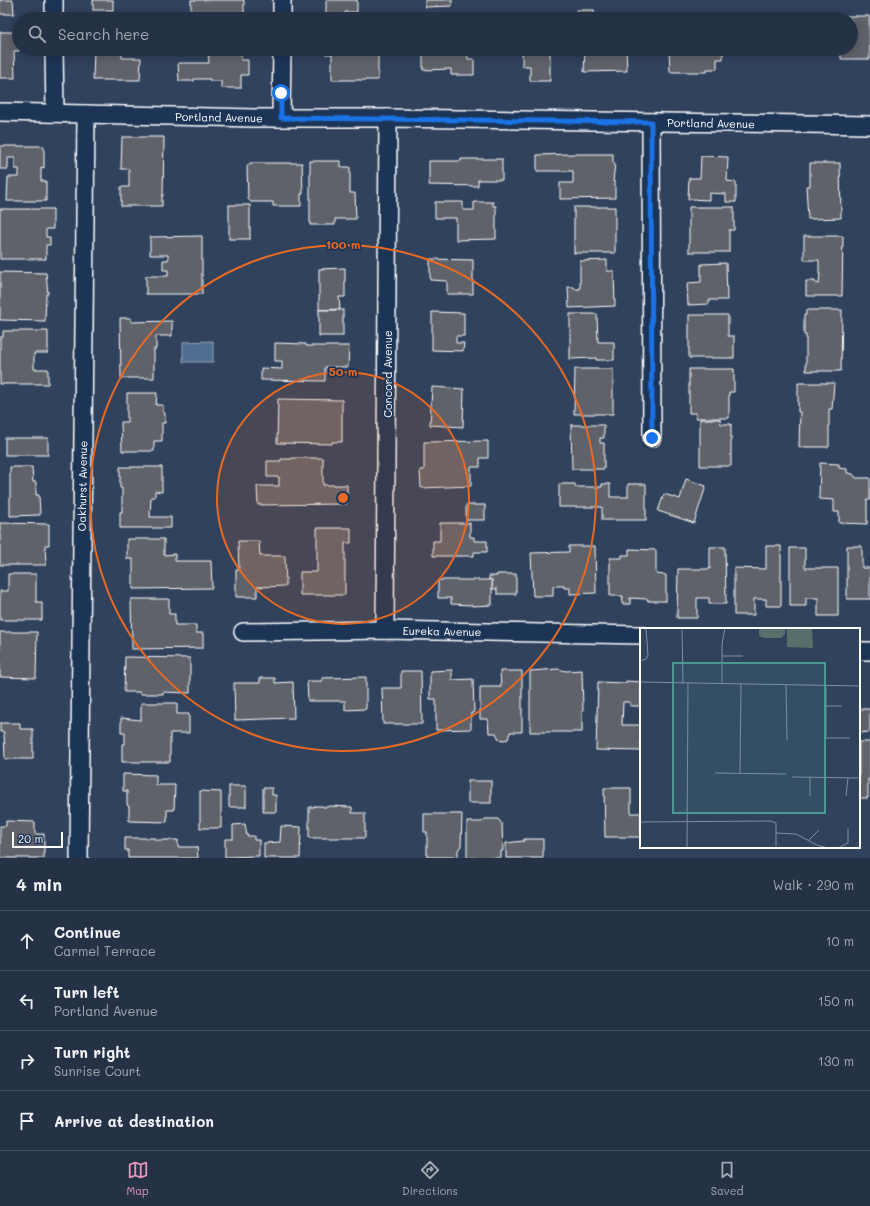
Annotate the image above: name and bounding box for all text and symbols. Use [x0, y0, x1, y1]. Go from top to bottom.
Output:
search box [12, 12, 858, 56]
icon: search [26, 23, 48, 45]
text: Search here [58, 24, 149, 44]
route start [272, 84, 290, 102]
street label: Portland Avenue [175, 109, 263, 125]
street label: Portland Avenue [667, 115, 755, 131]
text: 100 m [326, 236, 360, 252]
street label: Concord Avenue [380, 330, 395, 418]
text: 50 m [329, 363, 357, 379]
route end [643, 429, 661, 447]
street label: Oakhurst Avenue [74, 440, 90, 532]
centre of rings [336, 491, 350, 505]
street label: Eureka Avenue [402, 623, 482, 639]
inset map [640, 628, 860, 848]
scale bar [12, 830, 63, 849]
text: 20 m [18, 831, 43, 846]
text: 4 min [16, 873, 62, 895]
text: Walk · 290 m [773, 876, 854, 893]
text: Continue [54, 922, 121, 942]
icon: ahead [16, 930, 38, 952]
text: 10 m [826, 932, 854, 949]
text: Carmel Terrace [54, 942, 156, 959]
text: Turn left [54, 982, 119, 1002]
icon: left [16, 990, 38, 1012]
text: 150 m [818, 992, 854, 1009]
text: Portland Avenue [54, 1002, 158, 1019]
text: Turn right [54, 1042, 131, 1062]
icon: right [16, 1050, 38, 1072]
text: 130 m [818, 1052, 854, 1069]
text: Sunrise Court [54, 1062, 141, 1079]
icon: arrive [16, 1110, 38, 1132]
text: Arrive at destination [54, 1111, 214, 1131]
tab: Map [127, 1159, 149, 1198]
tab: Directions [402, 1159, 458, 1198]
tab: Saved [711, 1159, 743, 1198]

